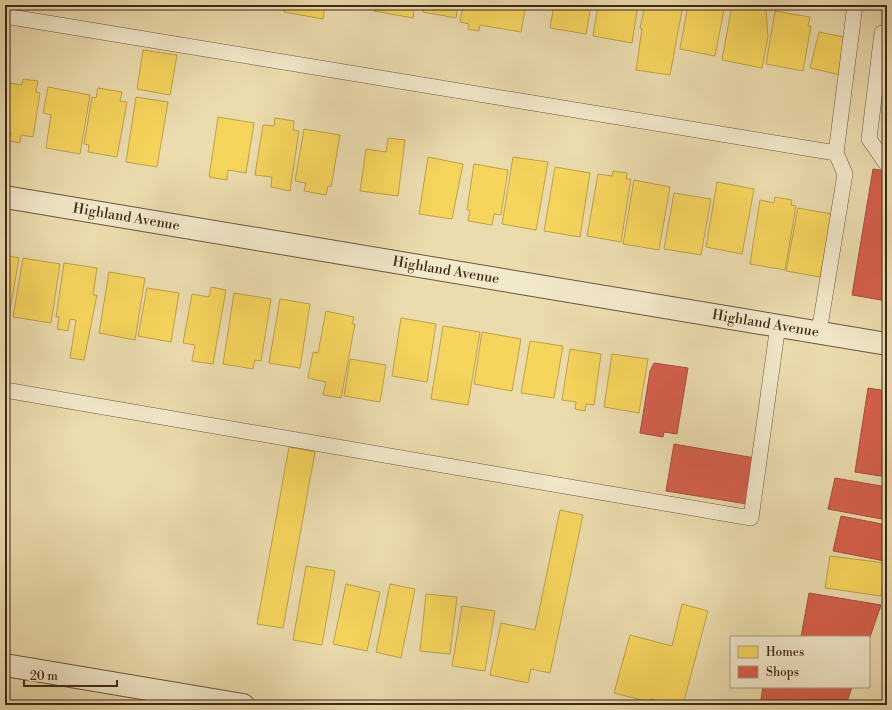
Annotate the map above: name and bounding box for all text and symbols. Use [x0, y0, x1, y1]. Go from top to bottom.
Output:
street label: Highland Avenue [72, 199, 181, 235]
street label: Highland Avenue [391, 253, 501, 288]
street label: Highland Avenue [711, 306, 820, 342]
legend [730, 636, 870, 688]
text: Homes [766, 645, 804, 660]
scale bar [24, 662, 117, 688]
text: Shops [766, 665, 799, 680]
text: 20 m [30, 669, 58, 684]

